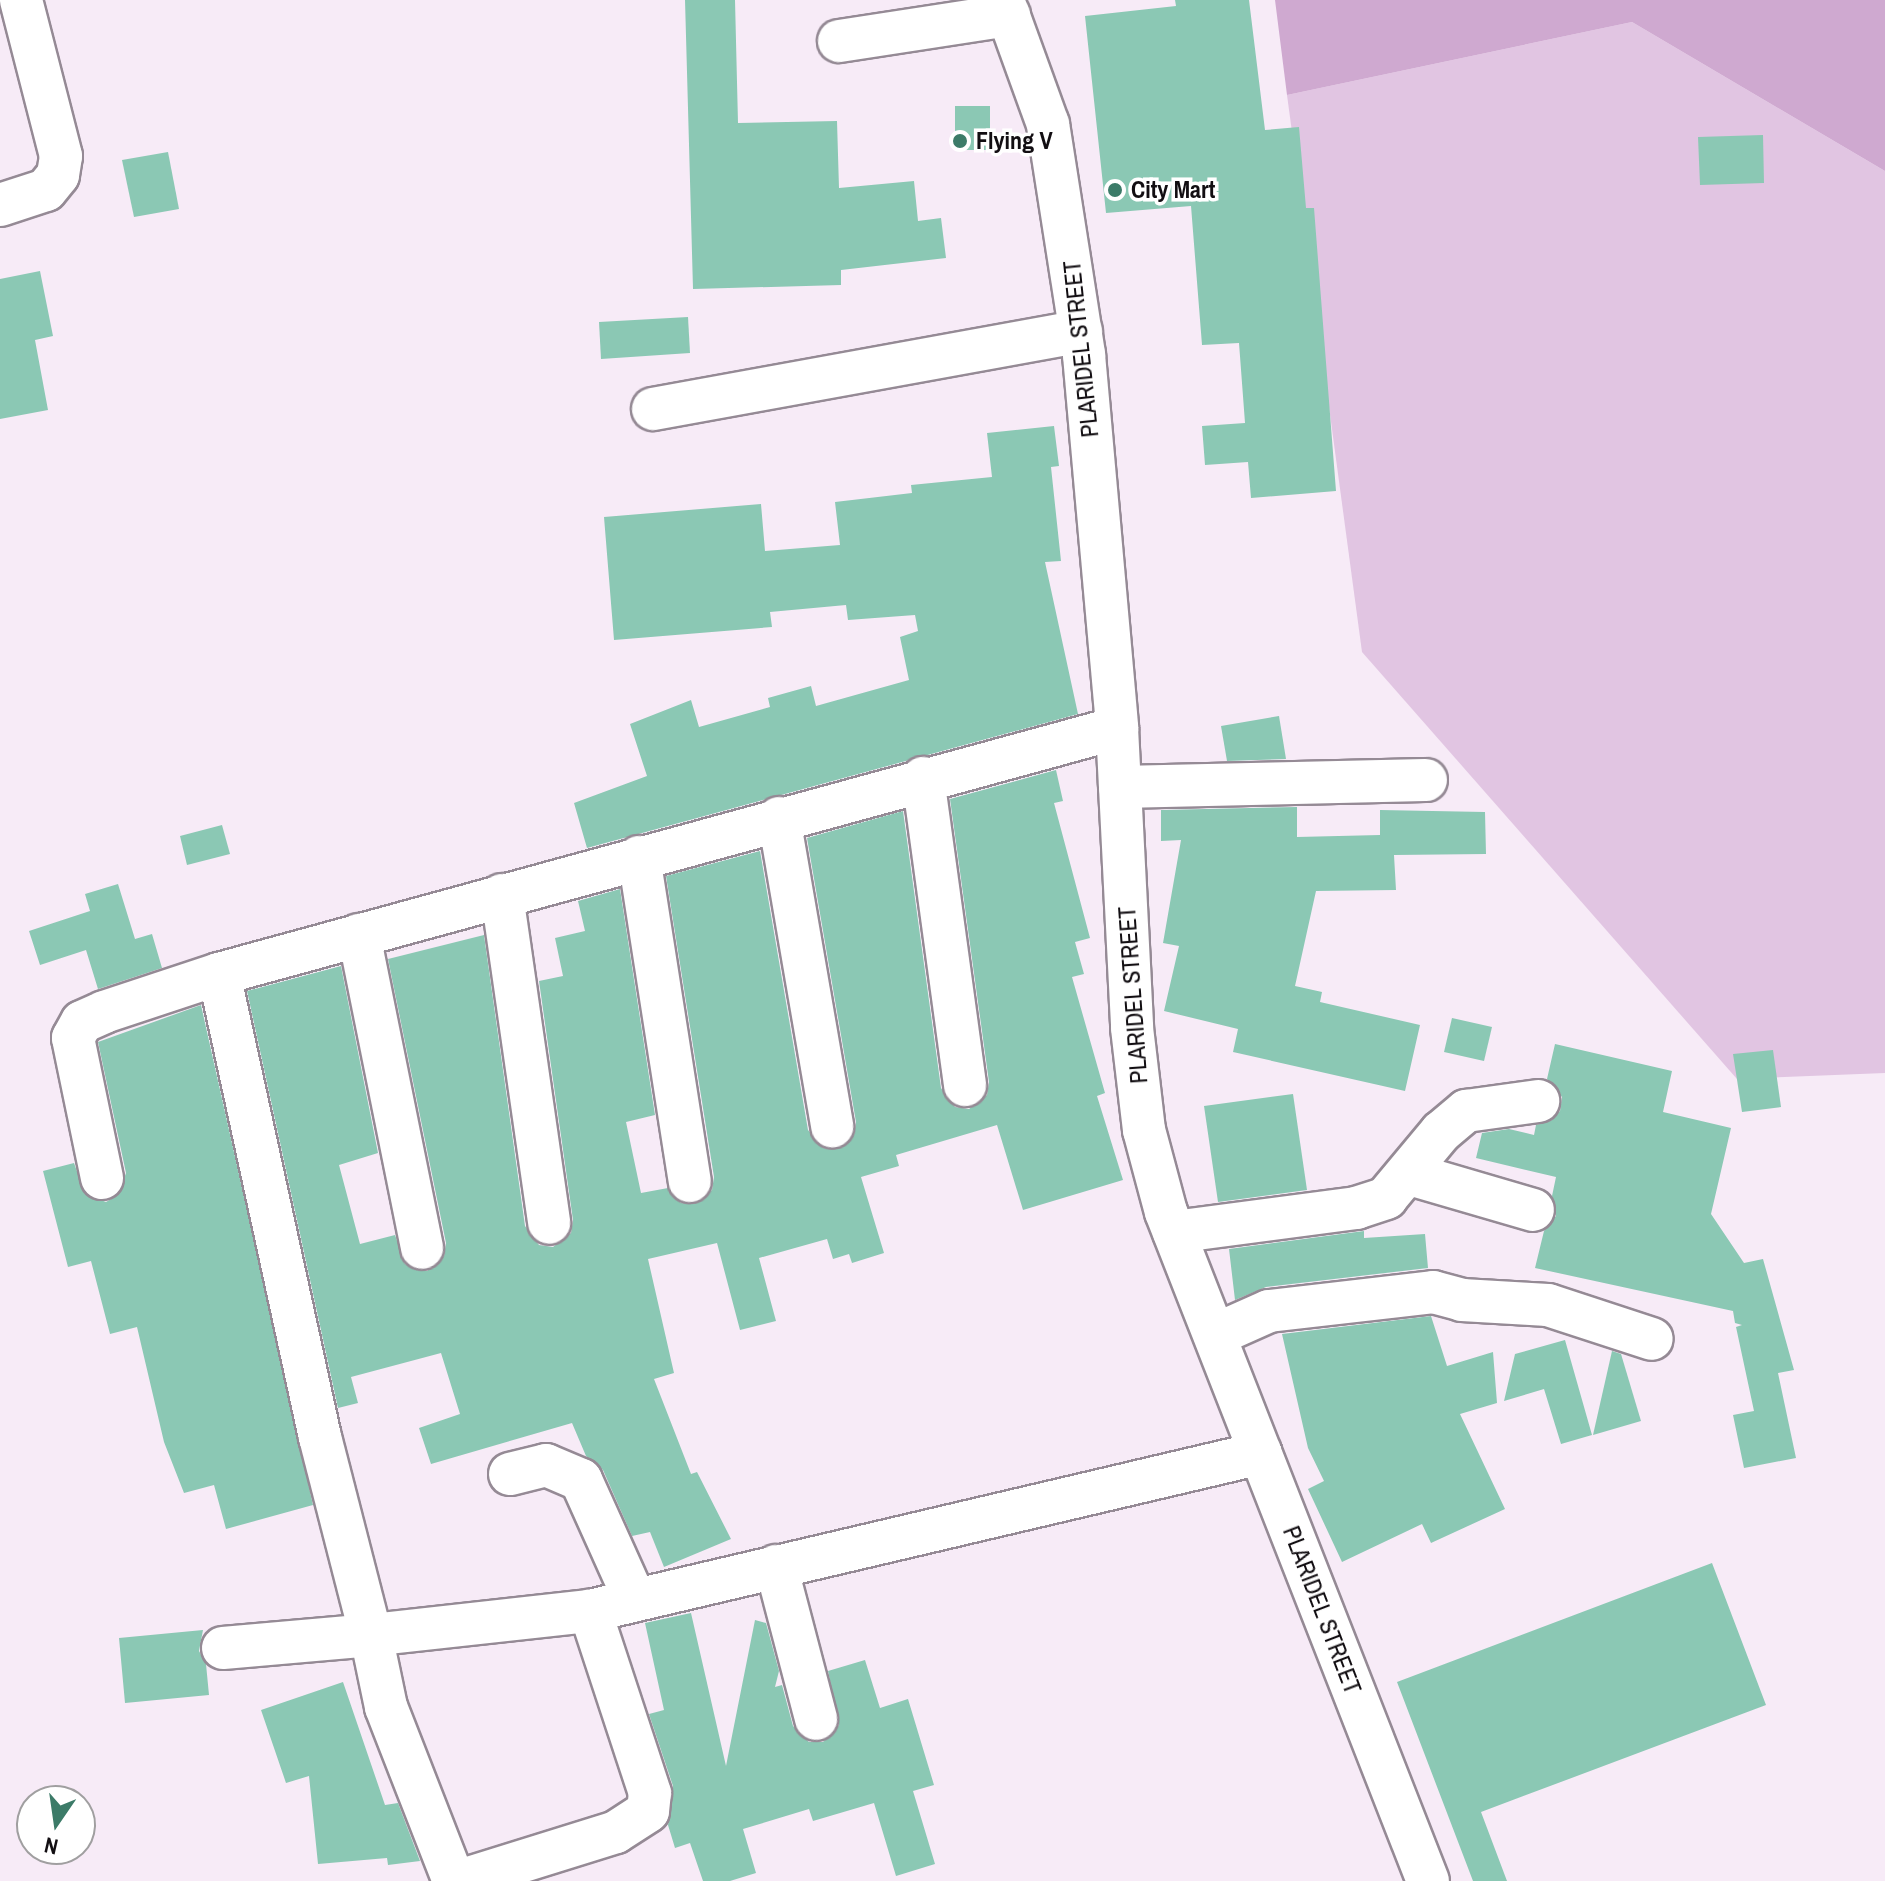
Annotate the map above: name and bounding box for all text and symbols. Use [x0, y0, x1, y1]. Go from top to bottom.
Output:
place label: Flying V [976, 127, 1053, 155]
marker: Flying V [951, 132, 969, 150]
place label: City Mart [1131, 176, 1215, 204]
marker: City Mart [1106, 181, 1124, 199]
street label: PLARIDEL STREET [1057, 259, 1105, 439]
street label: PLARIDEL STREET [1112, 905, 1154, 1085]
street label: PLARIDEL STREET [1277, 1522, 1367, 1698]
north arrow [16, 1785, 96, 1865]
text: N [41, 1830, 61, 1863]

